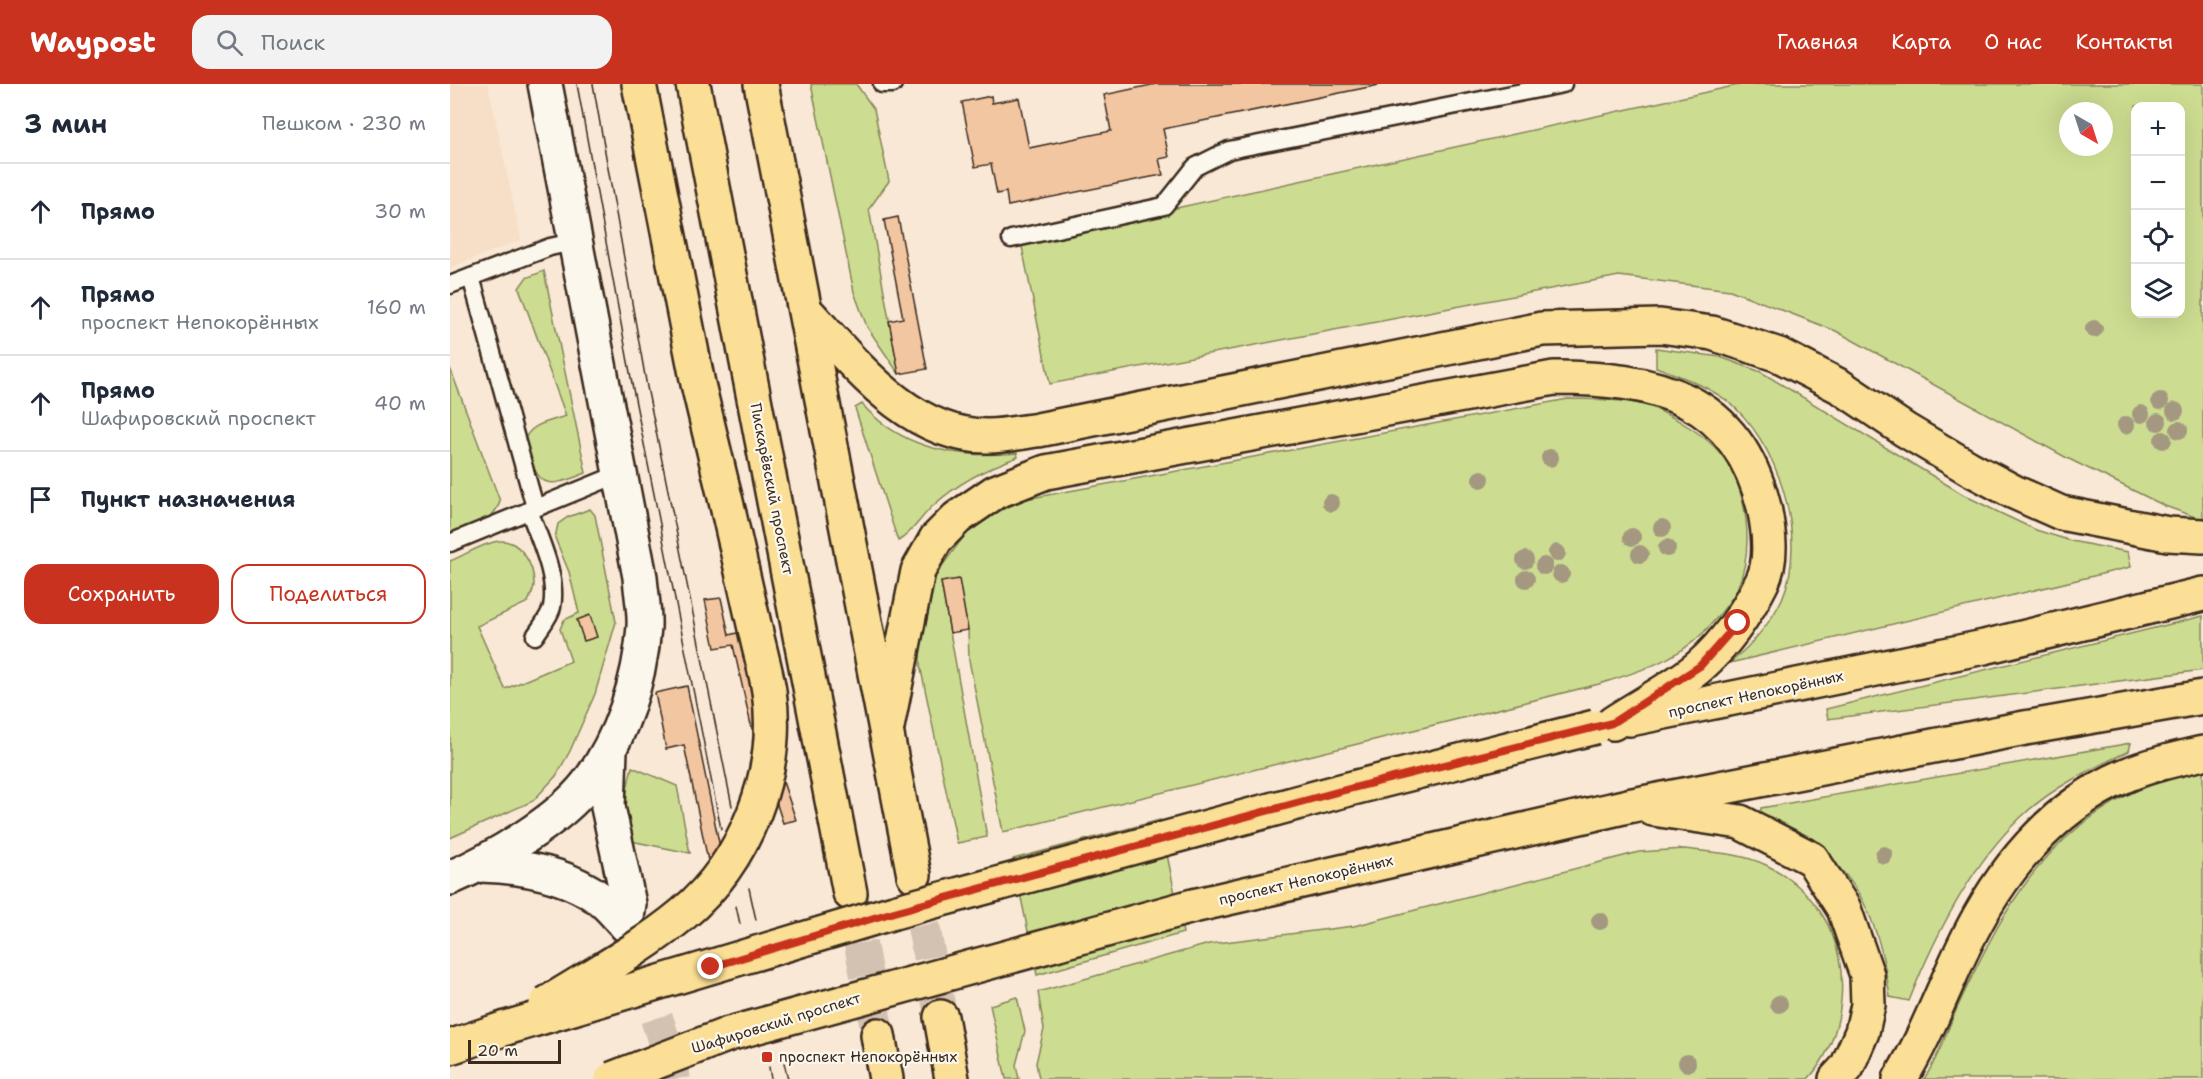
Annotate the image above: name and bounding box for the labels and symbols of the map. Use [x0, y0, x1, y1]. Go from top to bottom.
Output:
north arrow [2059, 102, 2113, 156]
street label: Пискарёвский проспект [746, 401, 799, 577]
route start [1724, 609, 1750, 635]
street label: проспект Непокорённых [1667, 666, 1845, 722]
street label: проспект Непокорённых [1217, 850, 1395, 910]
route end [697, 953, 723, 979]
street label: Шафировский проспект [689, 988, 863, 1058]
scale bar [468, 1037, 561, 1064]
place label: проспект Непокорённых [779, 1047, 957, 1067]
marker: проспект Непокорённых [760, 1050, 774, 1064]

